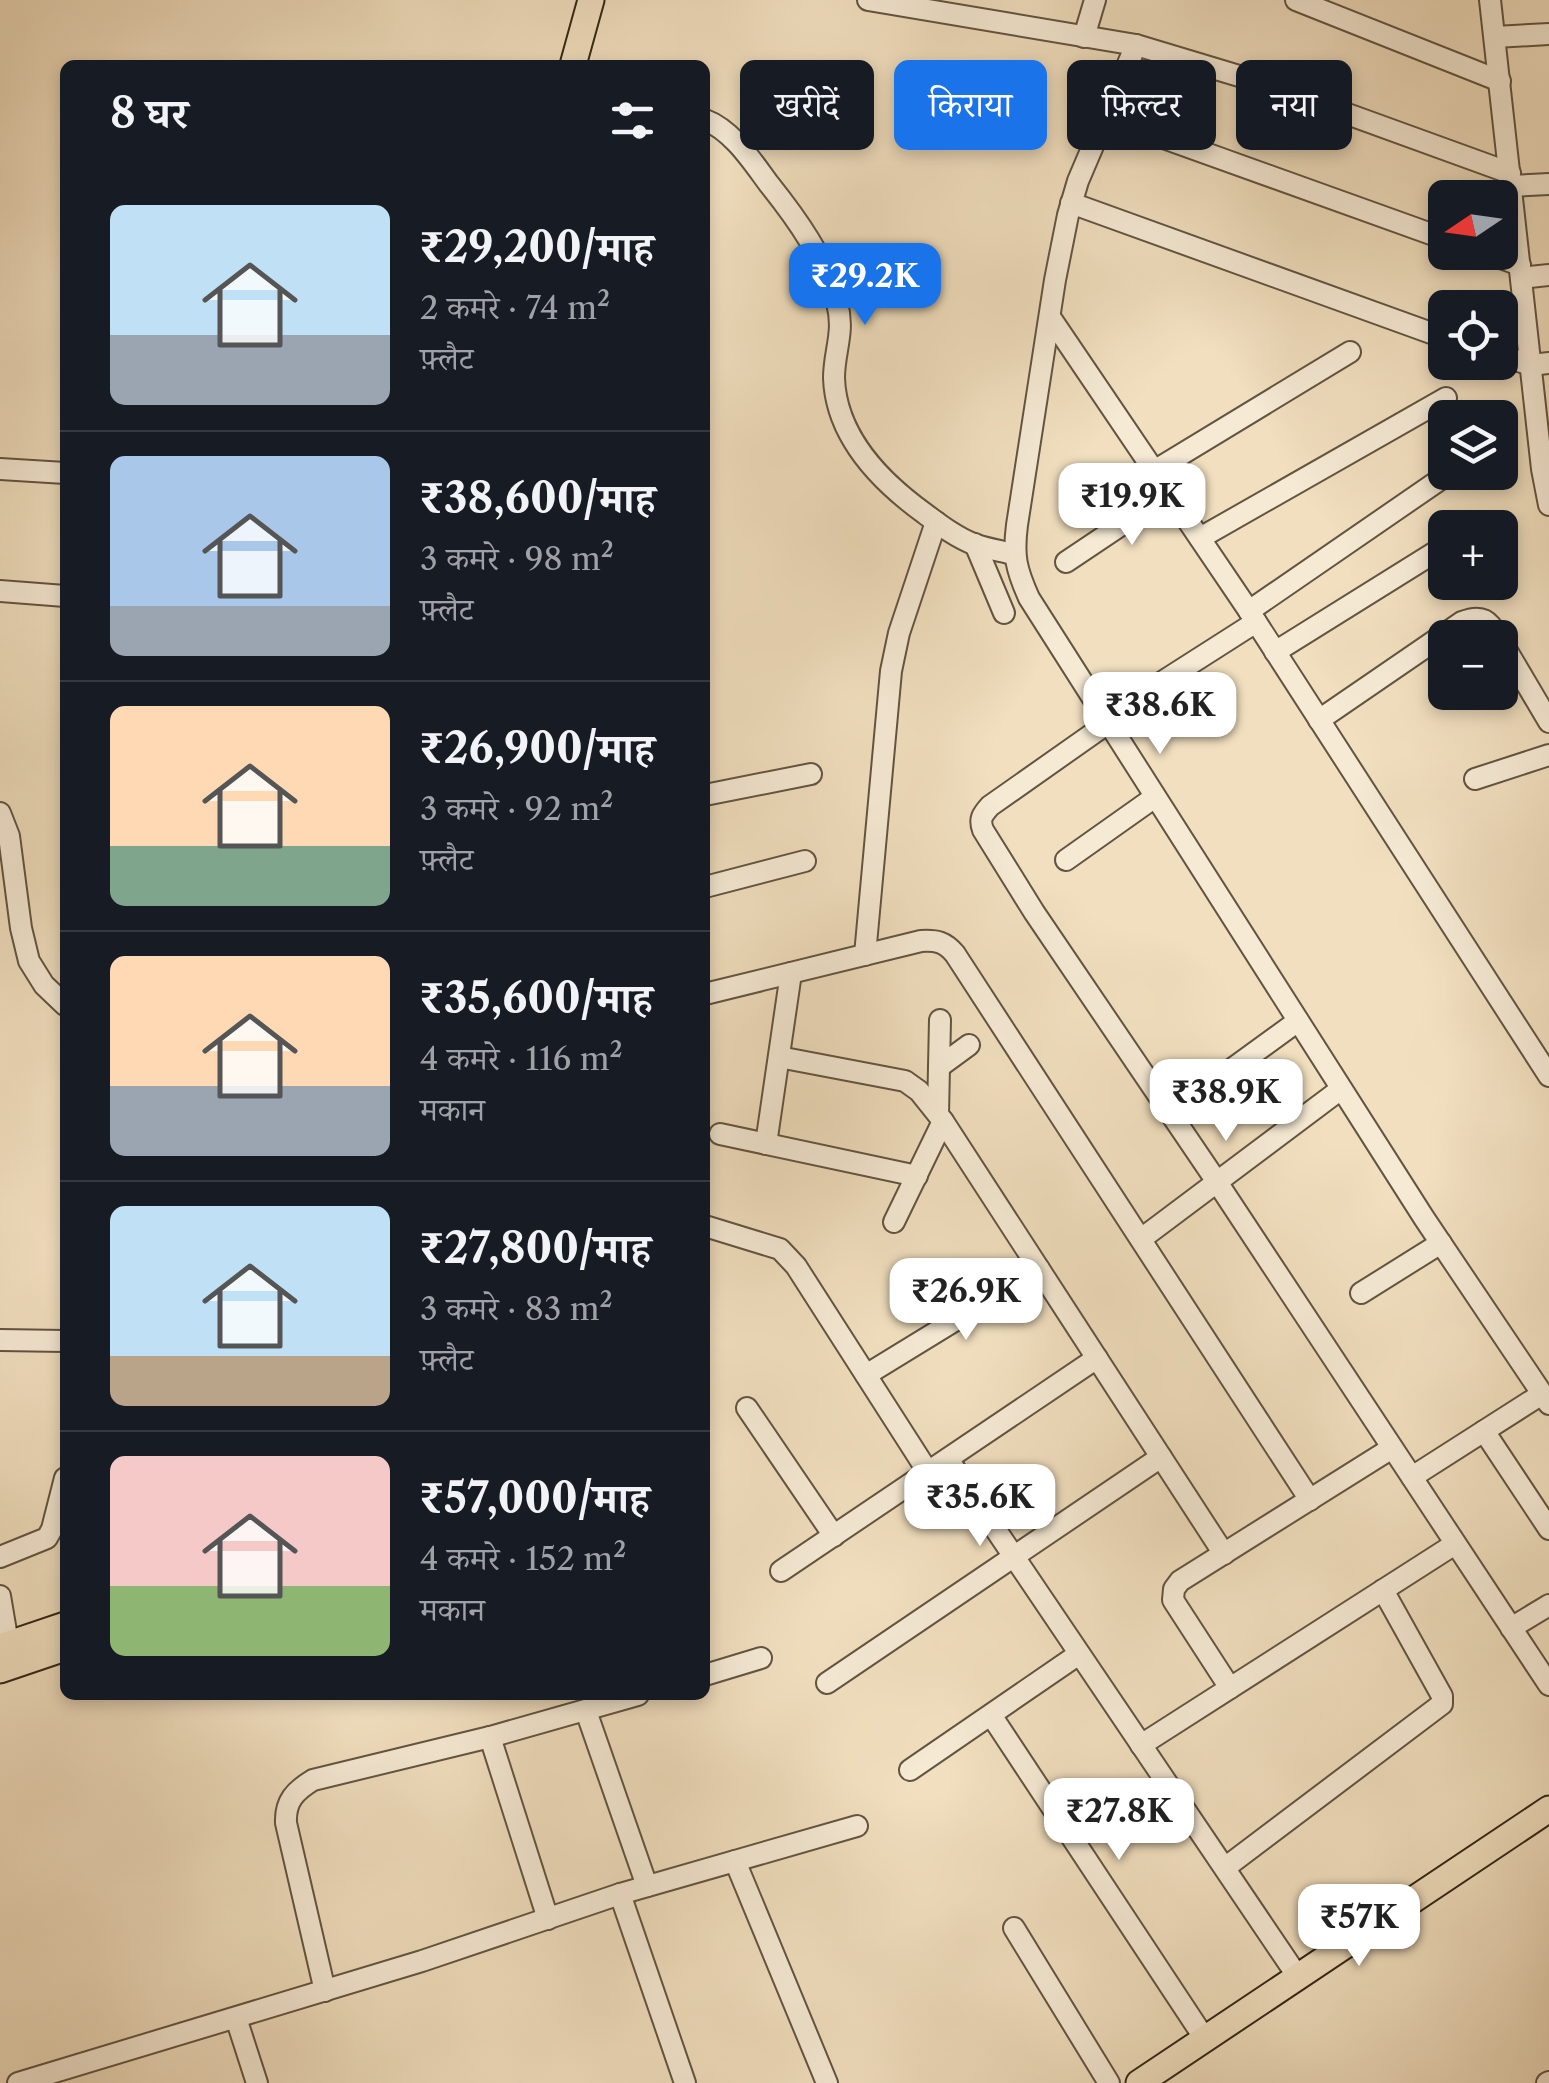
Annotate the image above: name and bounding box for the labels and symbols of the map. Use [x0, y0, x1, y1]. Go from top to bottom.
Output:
north arrow [1428, 180, 1518, 270]
pin: ₹29.2K [784, 243, 946, 328]
pin: ₹19.9K [1051, 463, 1213, 548]
pin: ₹38.6K [1079, 672, 1241, 757]
pin: ₹38.9K [1145, 1059, 1307, 1144]
pin: ₹26.9K [885, 1258, 1047, 1343]
pin: ₹35.6K [899, 1464, 1061, 1549]
pin: ₹27.8K [1038, 1778, 1200, 1863]
pin: ₹57K [1300, 1884, 1418, 1969]

